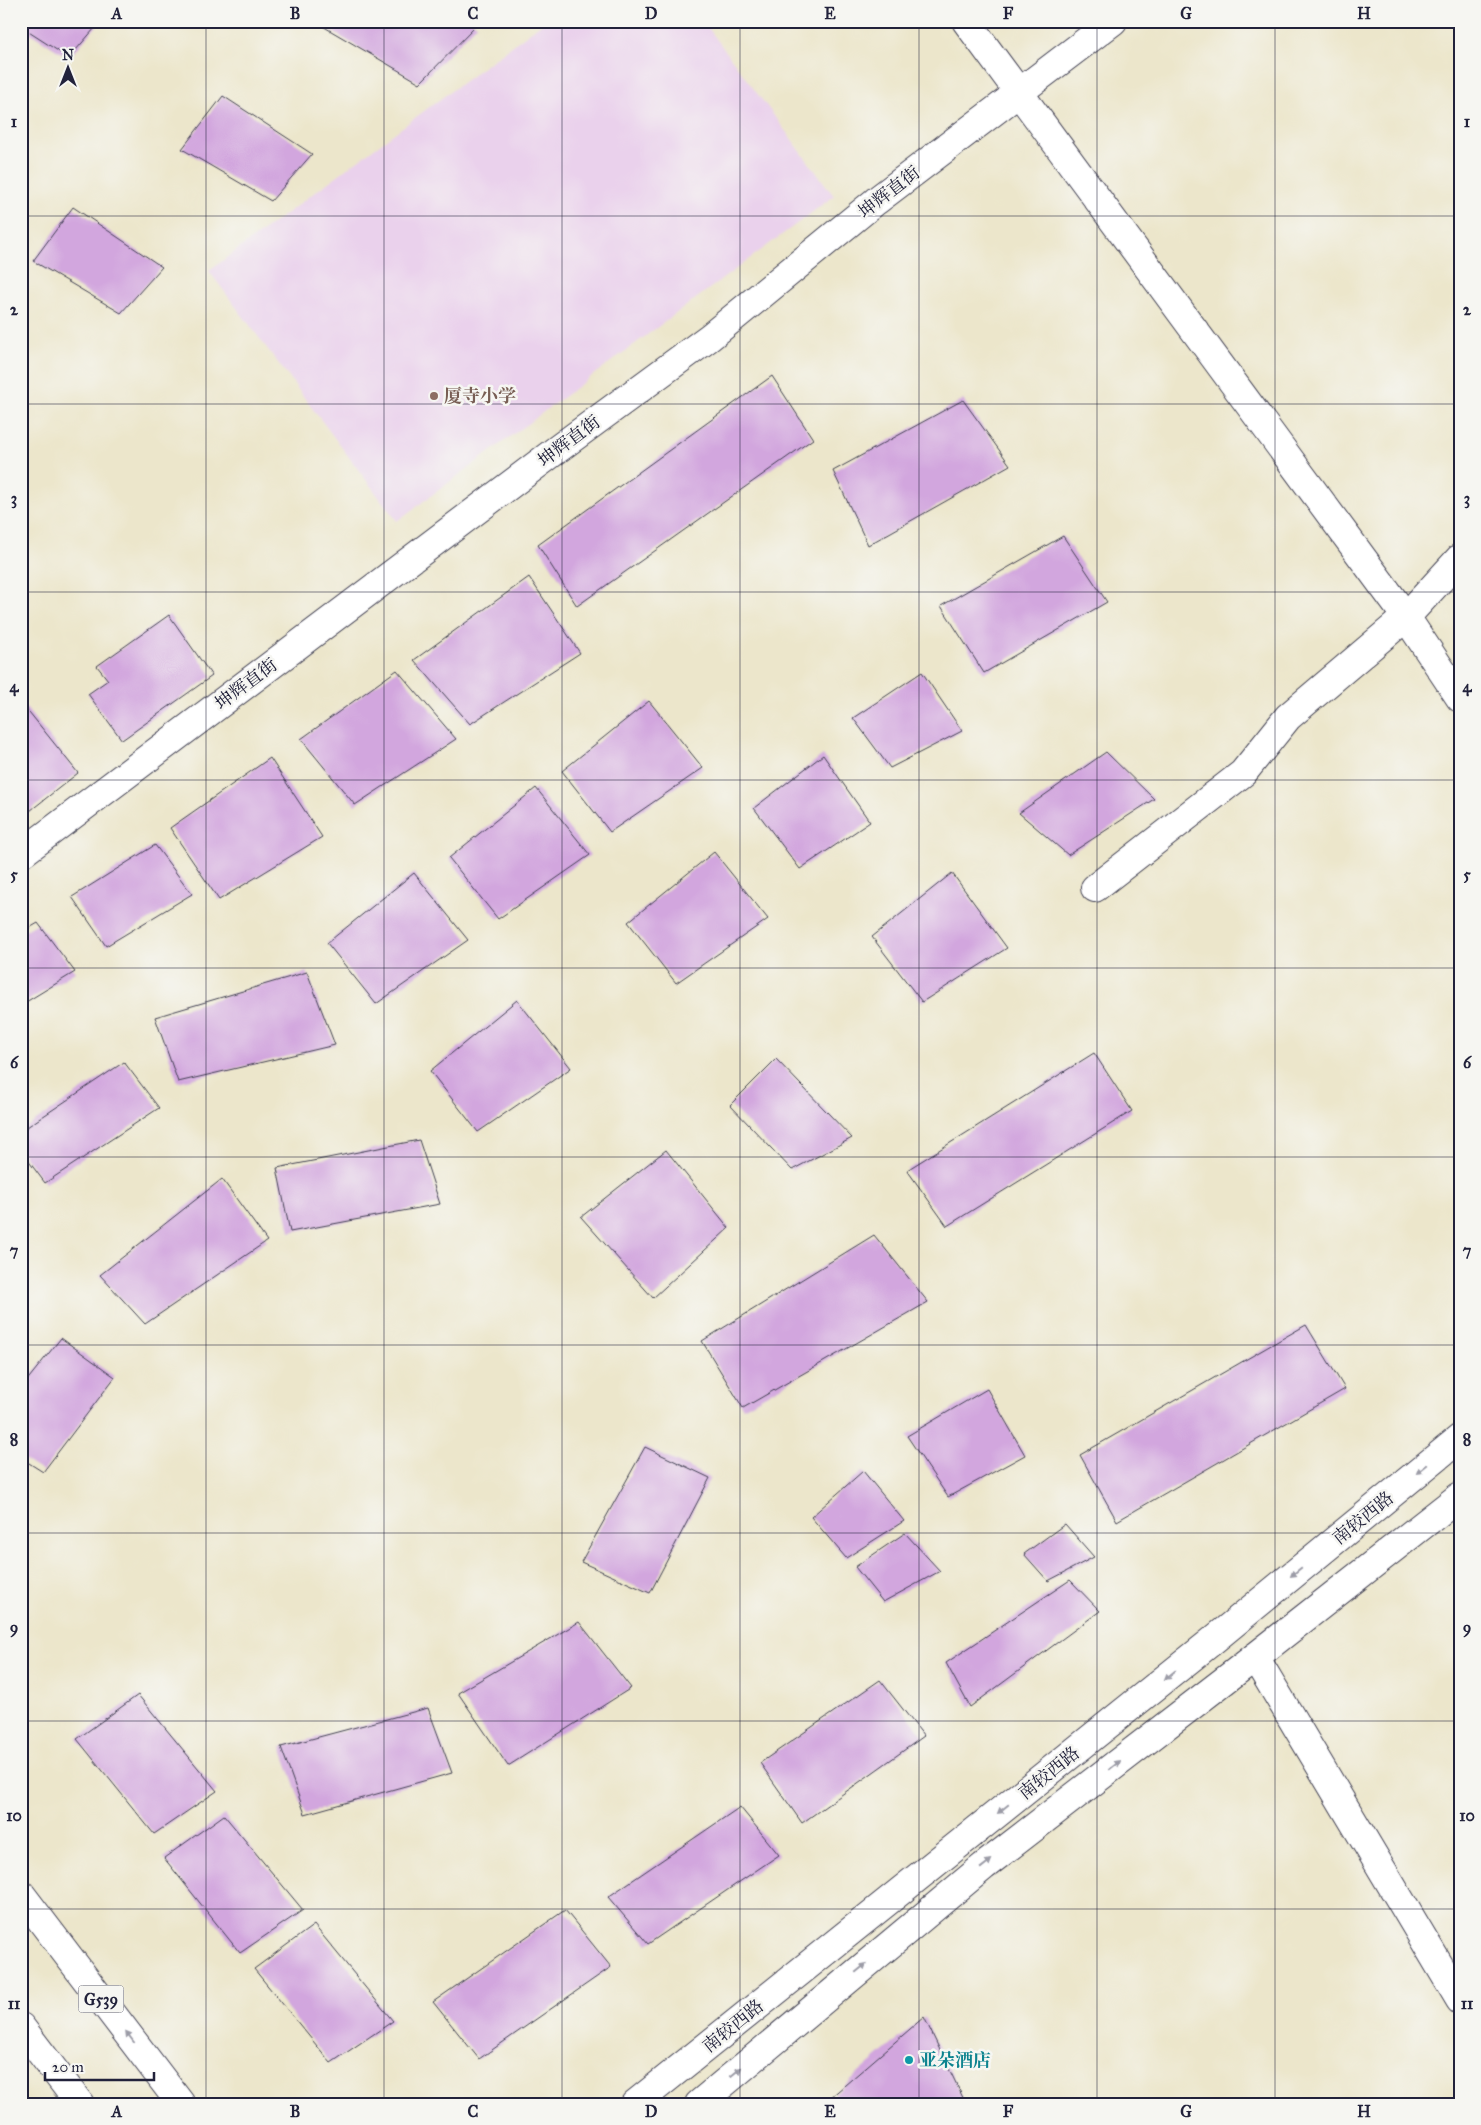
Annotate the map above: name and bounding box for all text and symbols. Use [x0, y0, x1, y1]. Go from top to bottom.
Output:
text: A [111, 4, 123, 23]
text: B [290, 4, 300, 23]
text: C [468, 4, 479, 23]
text: D [645, 4, 658, 23]
text: E [824, 4, 836, 23]
text: F [1003, 4, 1014, 23]
text: G [1180, 4, 1192, 23]
text: H [1357, 4, 1371, 23]
north arrow [42, 42, 92, 92]
text: N [62, 47, 74, 64]
text: 1 [11, 112, 18, 131]
text: 1 [1464, 112, 1471, 131]
street label: 坤辉直街 [854, 161, 924, 223]
text: 2 [10, 300, 19, 319]
text: 2 [1463, 300, 1472, 319]
place label: 厦寺小学 [444, 385, 516, 407]
marker: 厦寺小学 [428, 390, 440, 402]
street label: 坤辉直街 [534, 411, 604, 471]
text: 3 [11, 489, 17, 509]
text: 3 [1464, 489, 1470, 509]
street label: 坤辉直街 [211, 654, 281, 714]
text: 4 [10, 677, 20, 697]
text: 4 [1463, 677, 1473, 697]
text: 5 [10, 865, 18, 884]
text: 5 [1463, 865, 1471, 884]
text: 6 [10, 1053, 19, 1072]
text: 6 [1463, 1053, 1472, 1072]
text: 7 [10, 1241, 19, 1260]
text: 7 [1463, 1241, 1472, 1260]
text: 8 [10, 1430, 18, 1449]
text: 8 [1463, 1430, 1471, 1449]
one-way arrow [1416, 1464, 1429, 1475]
street label: 南较西路 [1328, 1487, 1398, 1549]
one-way arrow [1290, 1567, 1303, 1578]
text: 9 [10, 1618, 18, 1638]
text: 9 [1463, 1618, 1471, 1638]
one-way arrow [1164, 1670, 1177, 1681]
street label: 南较西路 [1014, 1742, 1084, 1804]
one-way arrow [1108, 1760, 1121, 1770]
one-way arrow [996, 1804, 1009, 1815]
text: 10 [6, 1806, 22, 1825]
text: 10 [1459, 1806, 1475, 1825]
one-way arrow [979, 1859, 992, 1870]
one-way arrow [854, 1963, 867, 1974]
road number: G539 [78, 1986, 124, 2012]
text: 11 [8, 1994, 21, 2013]
text: 11 [1461, 1994, 1474, 2013]
street label: 南较西路 [698, 1995, 768, 2057]
one-way arrow [125, 2030, 135, 2044]
place label: 亚朵酒店 [919, 2049, 991, 2071]
scale bar [45, 2050, 154, 2082]
marker: 亚朵酒店 [903, 2054, 915, 2066]
text: 20 m [52, 2058, 84, 2076]
one-way arrow [730, 2067, 743, 2078]
text: A [111, 2102, 123, 2121]
text: B [290, 2102, 300, 2121]
text: C [468, 2102, 479, 2121]
text: D [645, 2102, 658, 2121]
text: E [824, 2102, 836, 2121]
text: F [1003, 2102, 1014, 2121]
text: G [1180, 2102, 1192, 2121]
text: H [1357, 2102, 1371, 2121]

